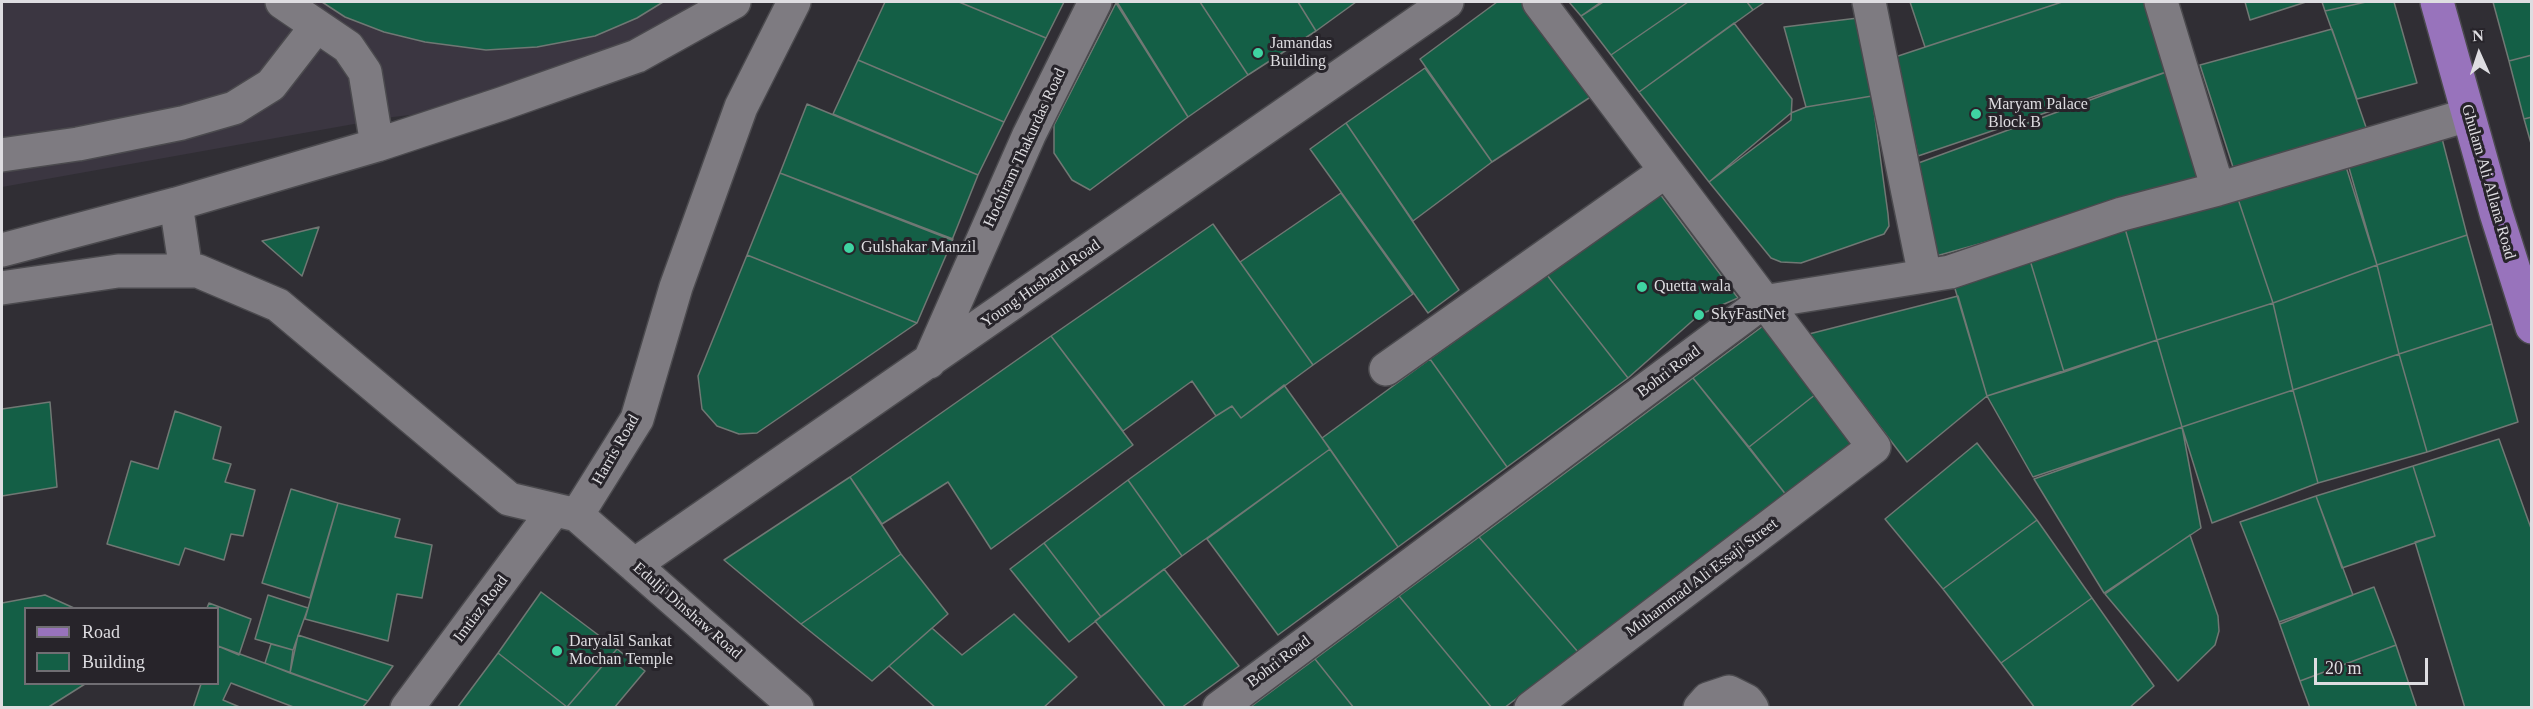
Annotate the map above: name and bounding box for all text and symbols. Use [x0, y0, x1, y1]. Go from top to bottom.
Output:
north arrow [2449, 24, 2509, 84]
text: N [2472, 27, 2484, 44]
place label: Jamandas Building [1270, 34, 1332, 72]
marker: Jamandas Building [1251, 46, 1265, 60]
street label: Hochiram Thakurdas Road [980, 65, 1070, 231]
place label: Maryam Palace Block B [1988, 95, 2088, 133]
street label: Ghulam Ali Allana Road [2457, 102, 2519, 262]
marker: Maryam Palace Block B [1969, 107, 1983, 121]
street label: Young Husband Road [978, 236, 1104, 332]
place label: Gulshakar Manzil [861, 238, 976, 258]
marker: Gulshakar Manzil [842, 241, 856, 255]
place label: Quetta wala [1654, 277, 1731, 297]
marker: Quetta wala [1635, 280, 1649, 294]
place label: SkyFastNet [1711, 305, 1786, 325]
marker: SkyFastNet [1692, 308, 1706, 322]
street label: Bohri Road [1634, 342, 1704, 402]
street label: Harris Road [588, 412, 644, 488]
street label: Muhammad Ali Essaji Street [1622, 515, 1782, 641]
street label: Edulji Dinshaw Road [629, 559, 745, 663]
street label: Imtiaz Road [450, 572, 512, 646]
legend [24, 607, 219, 685]
text: Road [82, 622, 120, 642]
place label: Daryalāl Sankat Mochan Temple [569, 632, 673, 670]
street label: Bohri Road [1244, 632, 1314, 692]
marker: Daryalāl Sankat Mochan Temple [550, 644, 564, 658]
scale bar [2317, 646, 2431, 684]
text: Building [82, 652, 145, 672]
text: 20 m [2325, 658, 2362, 678]

